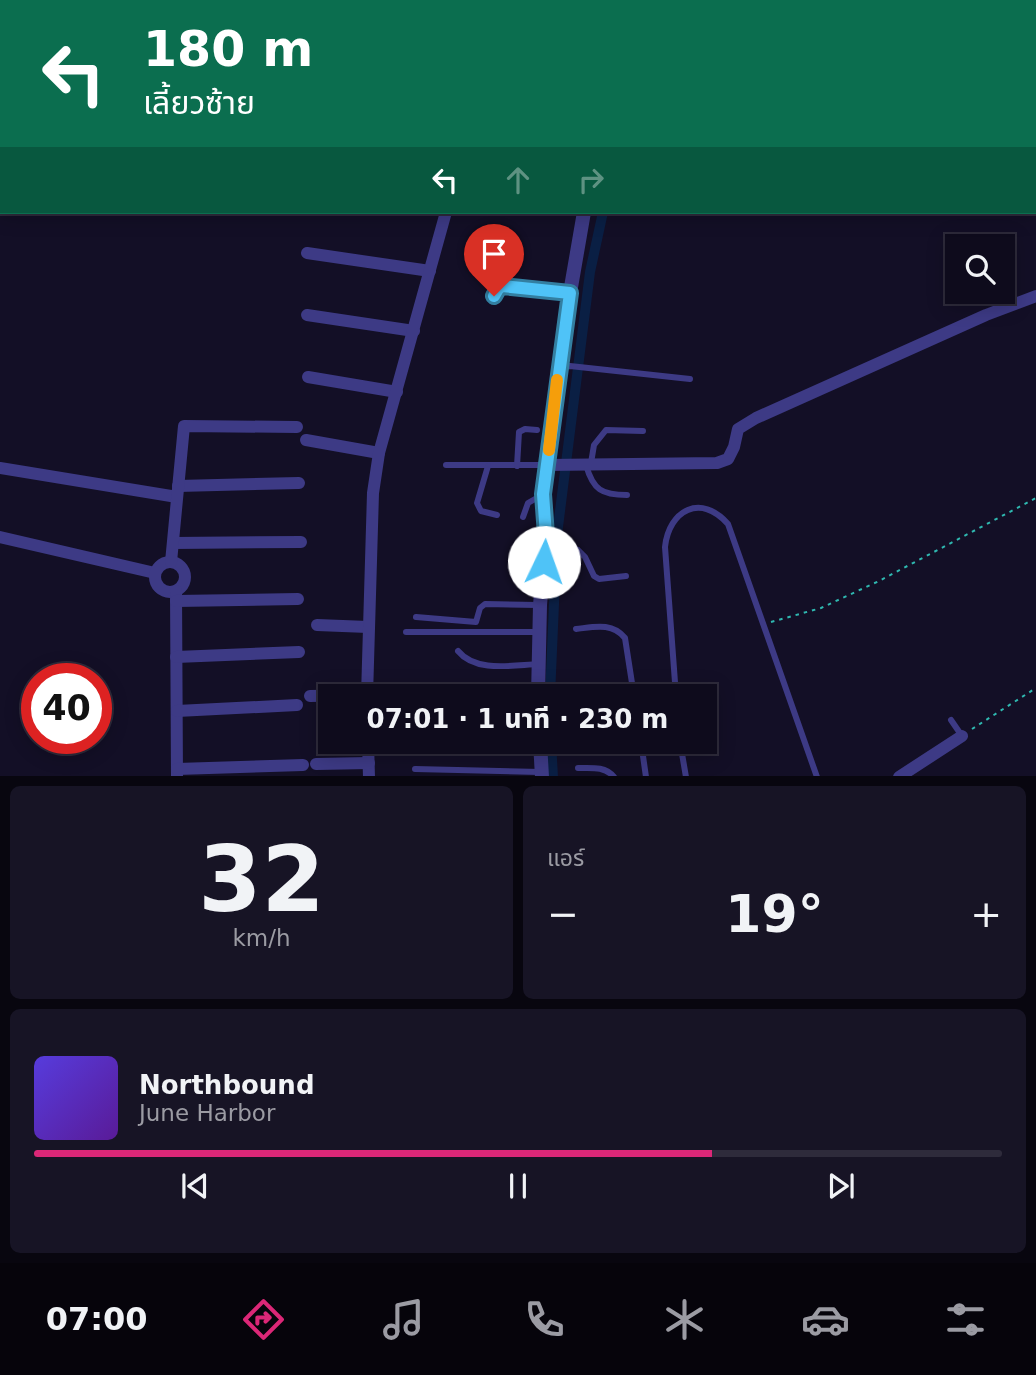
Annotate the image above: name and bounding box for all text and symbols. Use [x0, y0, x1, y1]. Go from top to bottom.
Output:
text: 180 m [143, 21, 313, 78]
icon: left [28, 28, 119, 119]
text: เลี้ยวซ้าย [143, 84, 255, 122]
icon: left [426, 161, 464, 199]
icon: ahead [499, 161, 537, 199]
icon: right [572, 161, 610, 199]
pin [464, 224, 524, 296]
map controls [945, 234, 1015, 304]
button: search [945, 234, 1015, 304]
icon: arrive [475, 235, 513, 273]
position arrow [507, 525, 581, 599]
speed limit sign: 40 [21, 663, 112, 754]
text: 07:01 · 1 นาที · 230 m [367, 704, 668, 734]
text: 32 [198, 827, 325, 932]
text: แอร์ [547, 845, 584, 871]
text: 19° [725, 884, 824, 944]
text: − [547, 892, 579, 936]
text: + [970, 892, 1002, 936]
text: km/h [232, 925, 291, 951]
text: Northbound [139, 1070, 315, 1100]
text: June Harbor [139, 1100, 275, 1126]
icon: previous [176, 1167, 214, 1205]
icon: pause [499, 1167, 537, 1205]
icon: next [822, 1167, 860, 1205]
icon: directions [239, 1295, 288, 1344]
icon: music [379, 1295, 428, 1344]
icon: phone [520, 1295, 569, 1344]
icon: climate [660, 1295, 709, 1344]
icon: car [801, 1295, 850, 1344]
icon: filters [941, 1295, 990, 1344]
text: 07:00 [46, 1300, 148, 1338]

